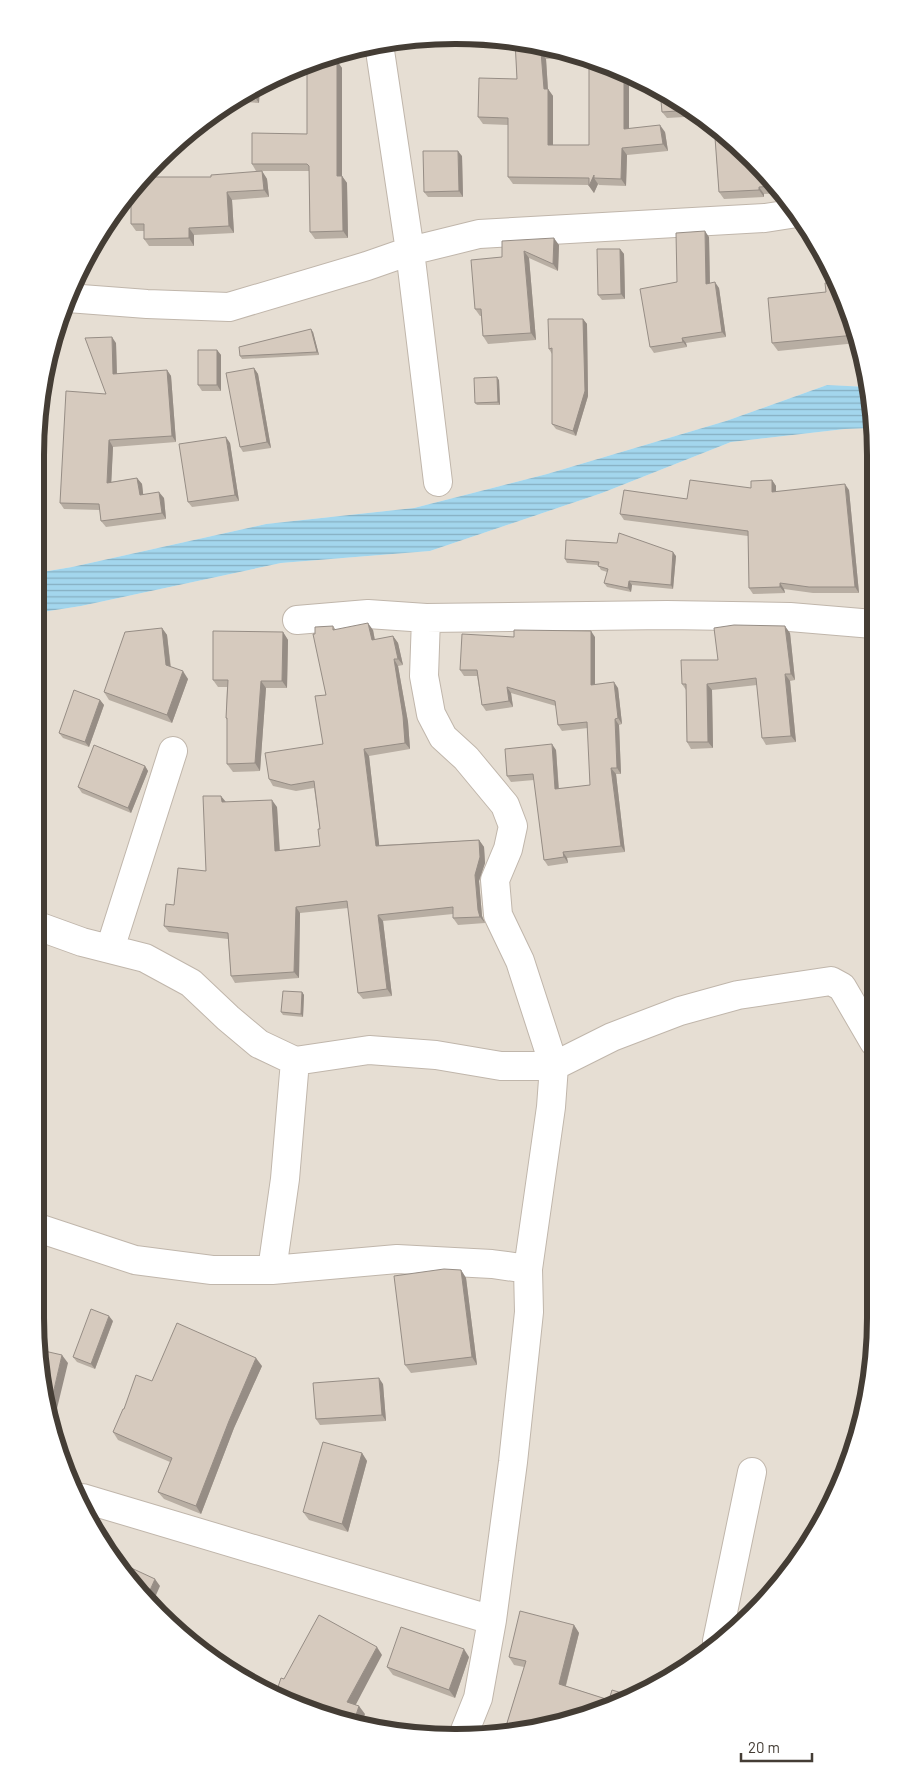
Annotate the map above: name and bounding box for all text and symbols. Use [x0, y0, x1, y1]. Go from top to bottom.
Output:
scale bar [741, 1730, 812, 1762]
text: 20 m [748, 1738, 780, 1756]

